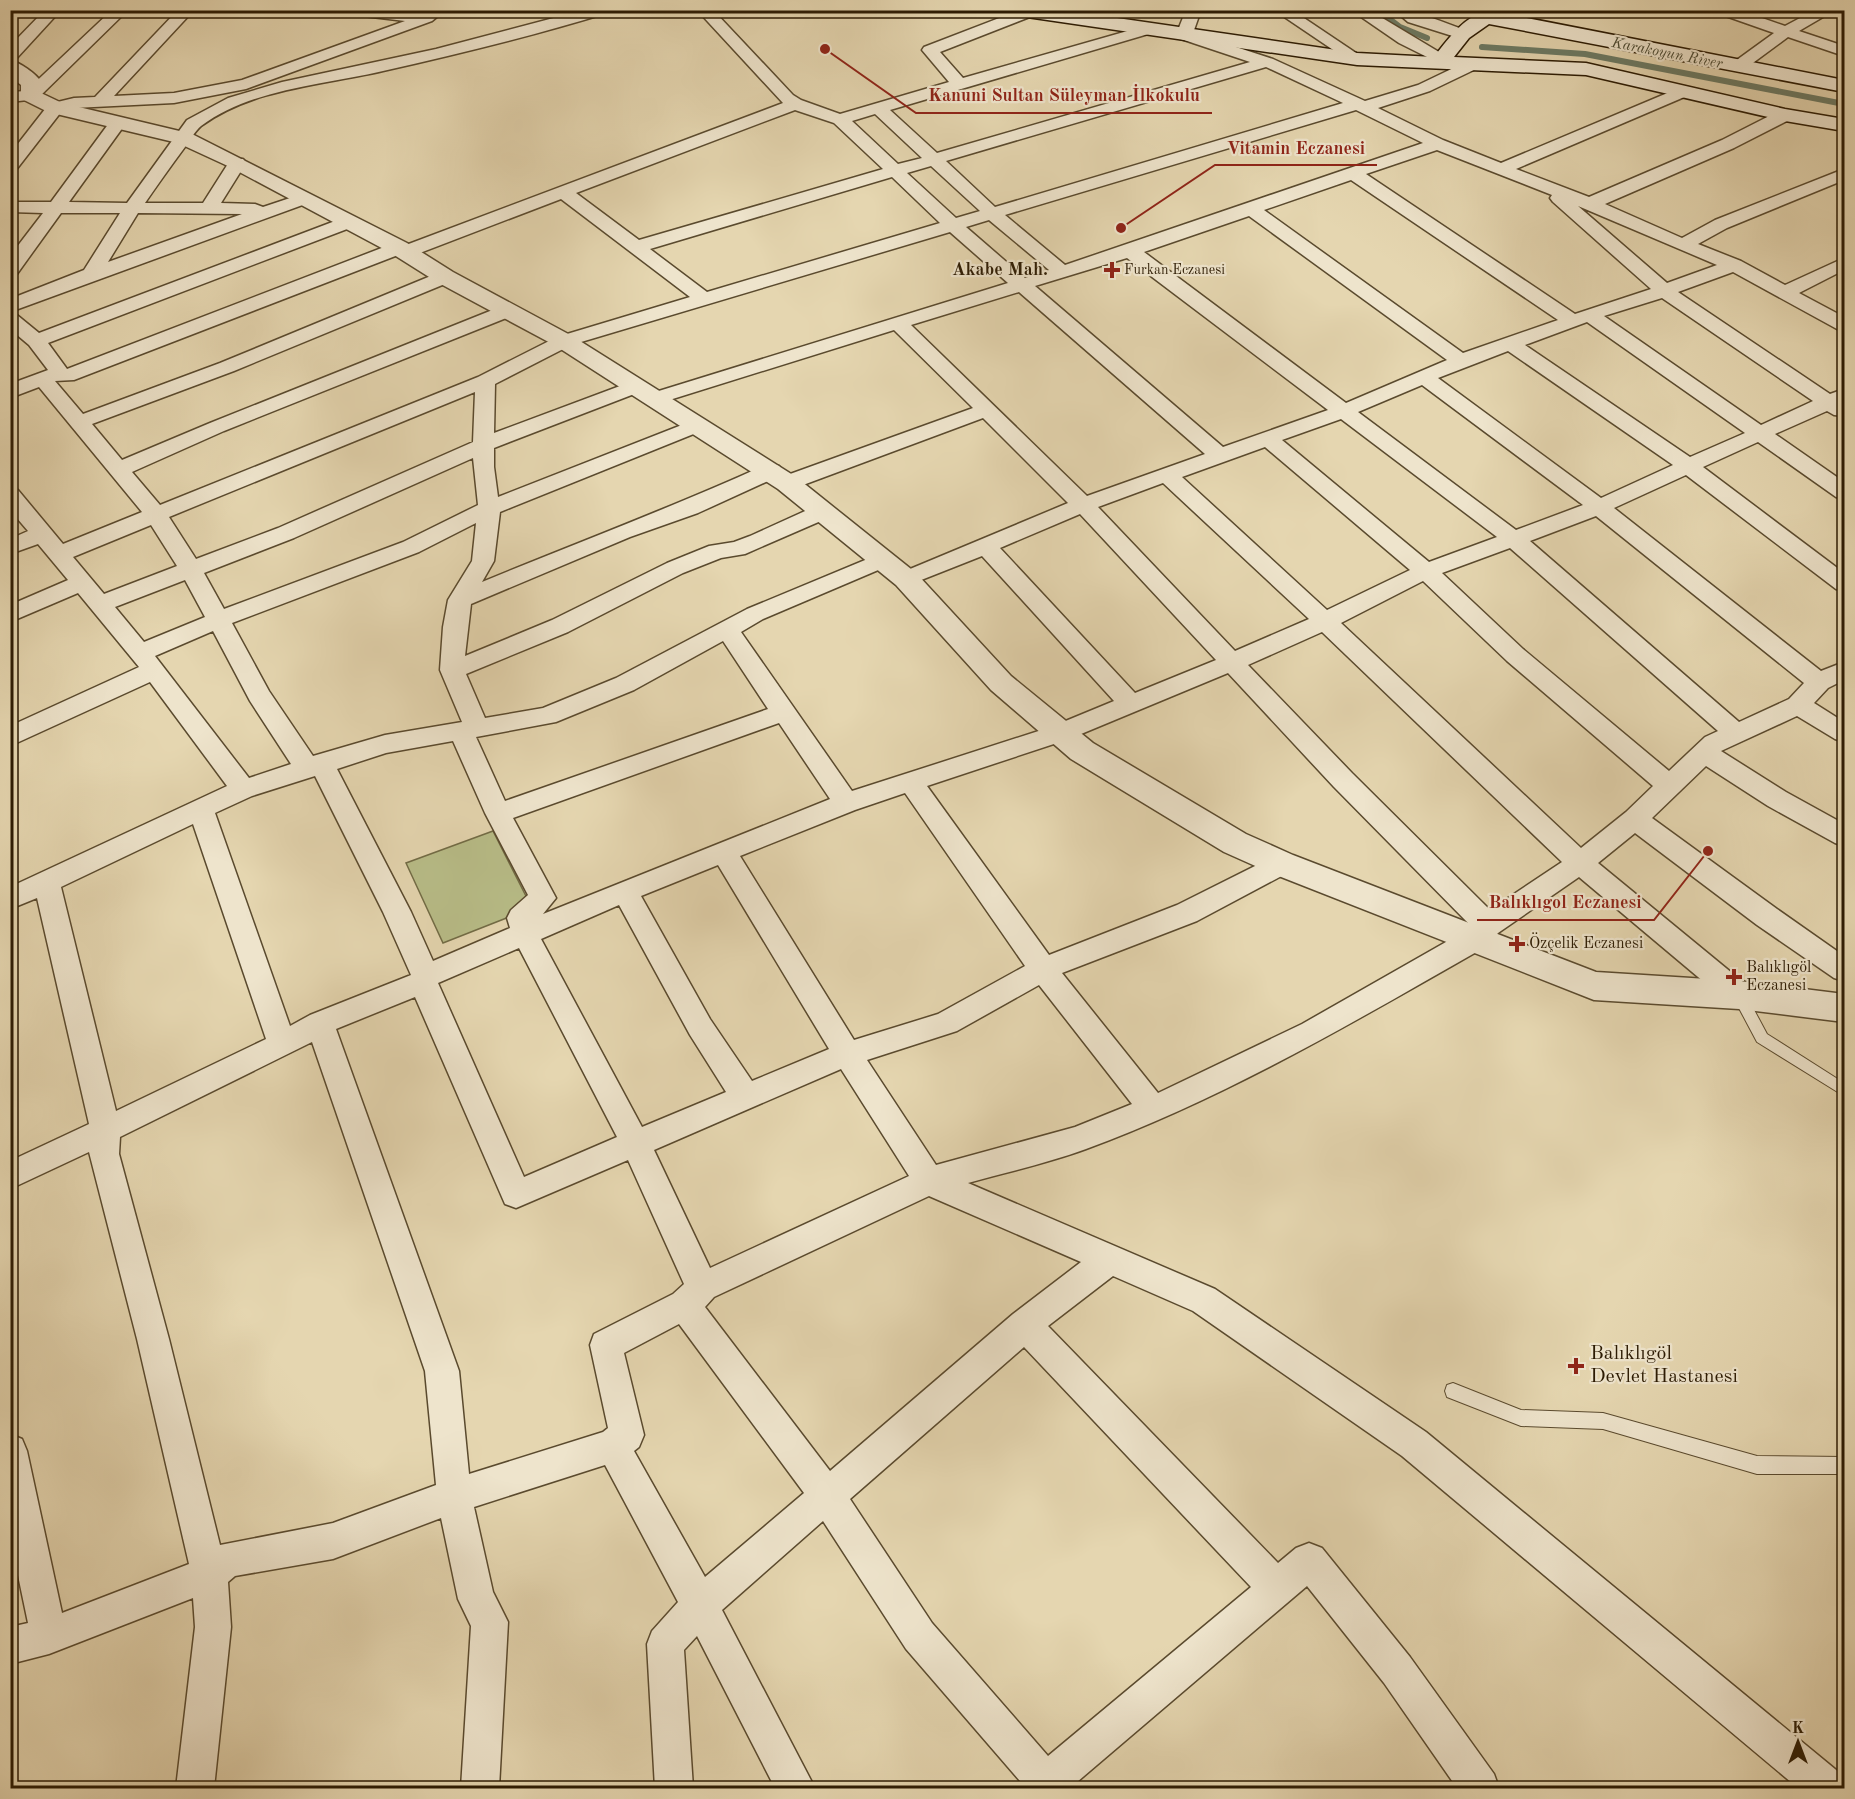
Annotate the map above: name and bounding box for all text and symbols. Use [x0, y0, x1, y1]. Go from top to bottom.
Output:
water label: Karakoyun River [1609, 36, 1724, 72]
callout: Kanuni Sultan Süleyman İlkokulu [916, 77, 1212, 113]
text: Kanuni Sultan Süleyman İlkokulu [928, 84, 1200, 105]
callout: Vitamin Eczanesi [1215, 129, 1377, 165]
text: Vitamin Eczanesi [1227, 140, 1365, 158]
district label: Akabe Mah. [952, 261, 1048, 279]
marker: Furkan Eczanesi [1105, 263, 1119, 277]
place label: Furkan Eczanesi [1124, 263, 1225, 277]
callout: Balıklıgol Eczanesi [1477, 884, 1654, 920]
text: Balıklıgol Eczanesi [1488, 894, 1642, 912]
place label: Özçelik Eczanesi [1529, 932, 1643, 952]
marker: Özçelik Eczanesi [1510, 937, 1524, 951]
place label: Balıklıgöl Eczanesi [1746, 960, 1811, 994]
marker: Balıklıgöl Eczanesi [1727, 970, 1741, 984]
place label: Balıklıgöl Devlet Hastanesi [1590, 1344, 1738, 1387]
marker: Balıklıgöl Devlet Hastanesi [1567, 1357, 1585, 1375]
north arrow [1768, 1712, 1828, 1772]
text: K [1792, 1721, 1804, 1737]

